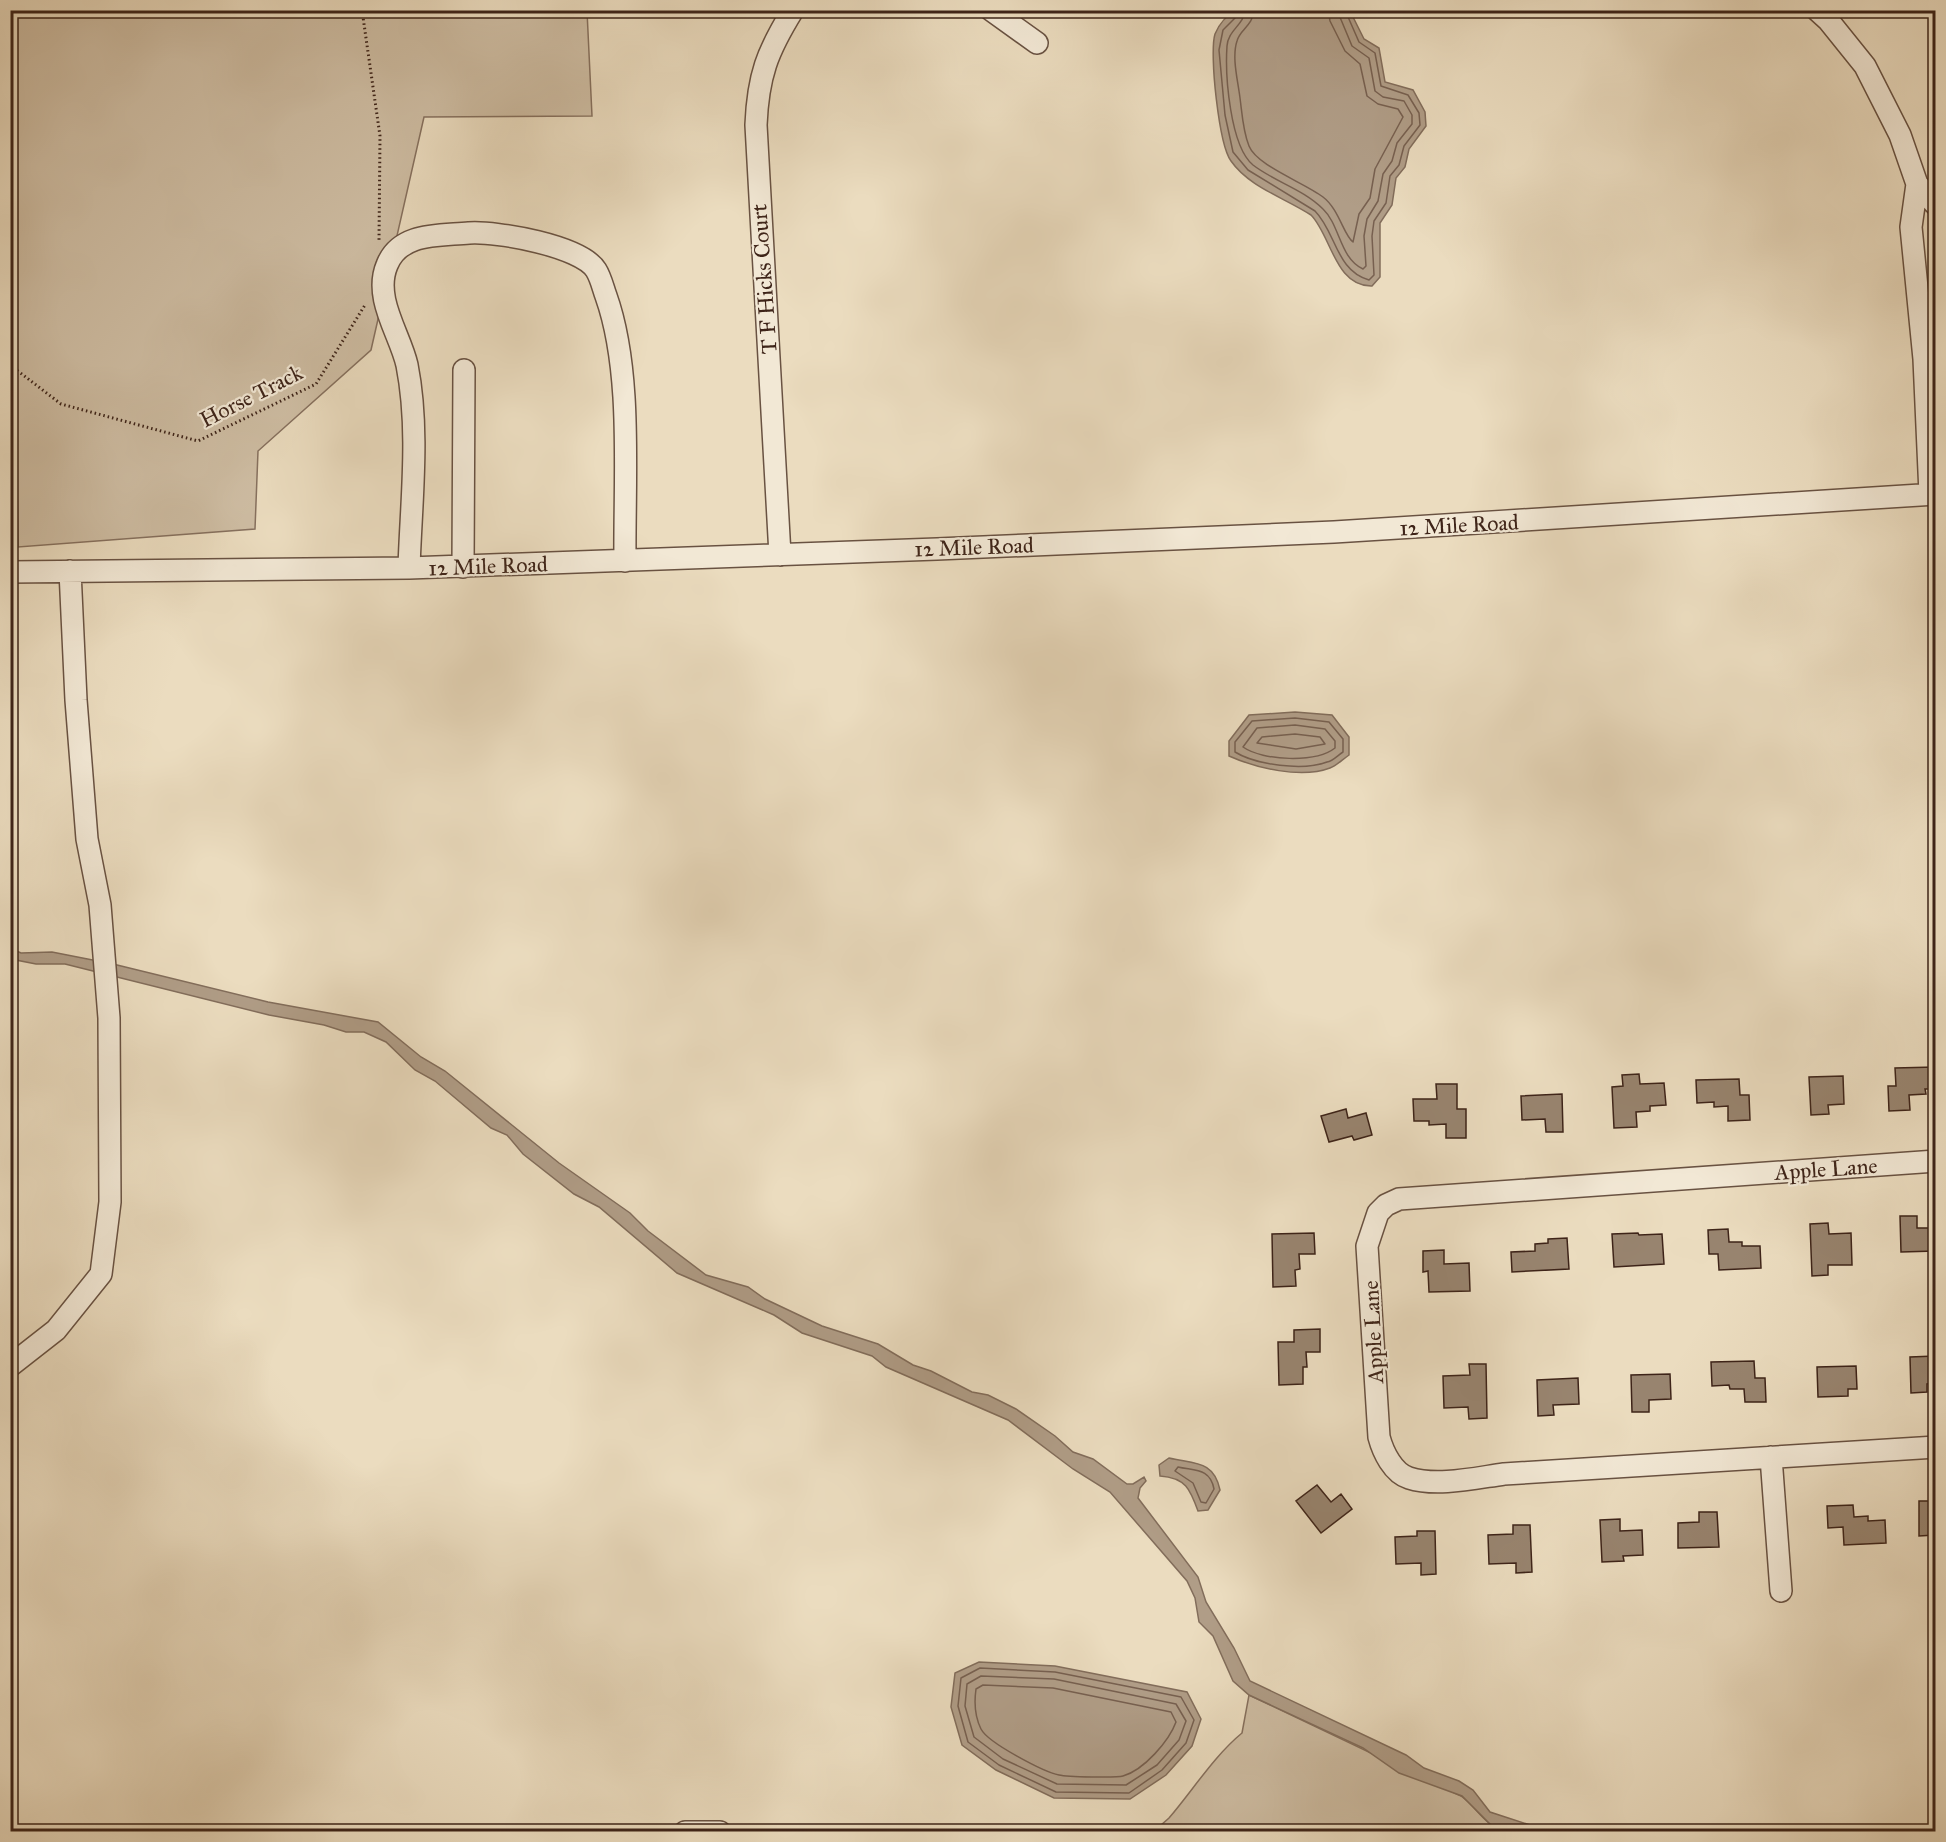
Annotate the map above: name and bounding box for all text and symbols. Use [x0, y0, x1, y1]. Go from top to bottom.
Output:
street label: T F Hicks Court [745, 203, 783, 355]
street label: Horse Track [195, 358, 308, 433]
street label: 12 Mile Road [1399, 508, 1519, 542]
street label: 12 Mile Road [914, 531, 1034, 563]
street label: 12 Mile Road [428, 550, 548, 582]
street label: Apple Lane [1773, 1152, 1878, 1186]
street label: Apple Lane [1357, 1280, 1389, 1385]

